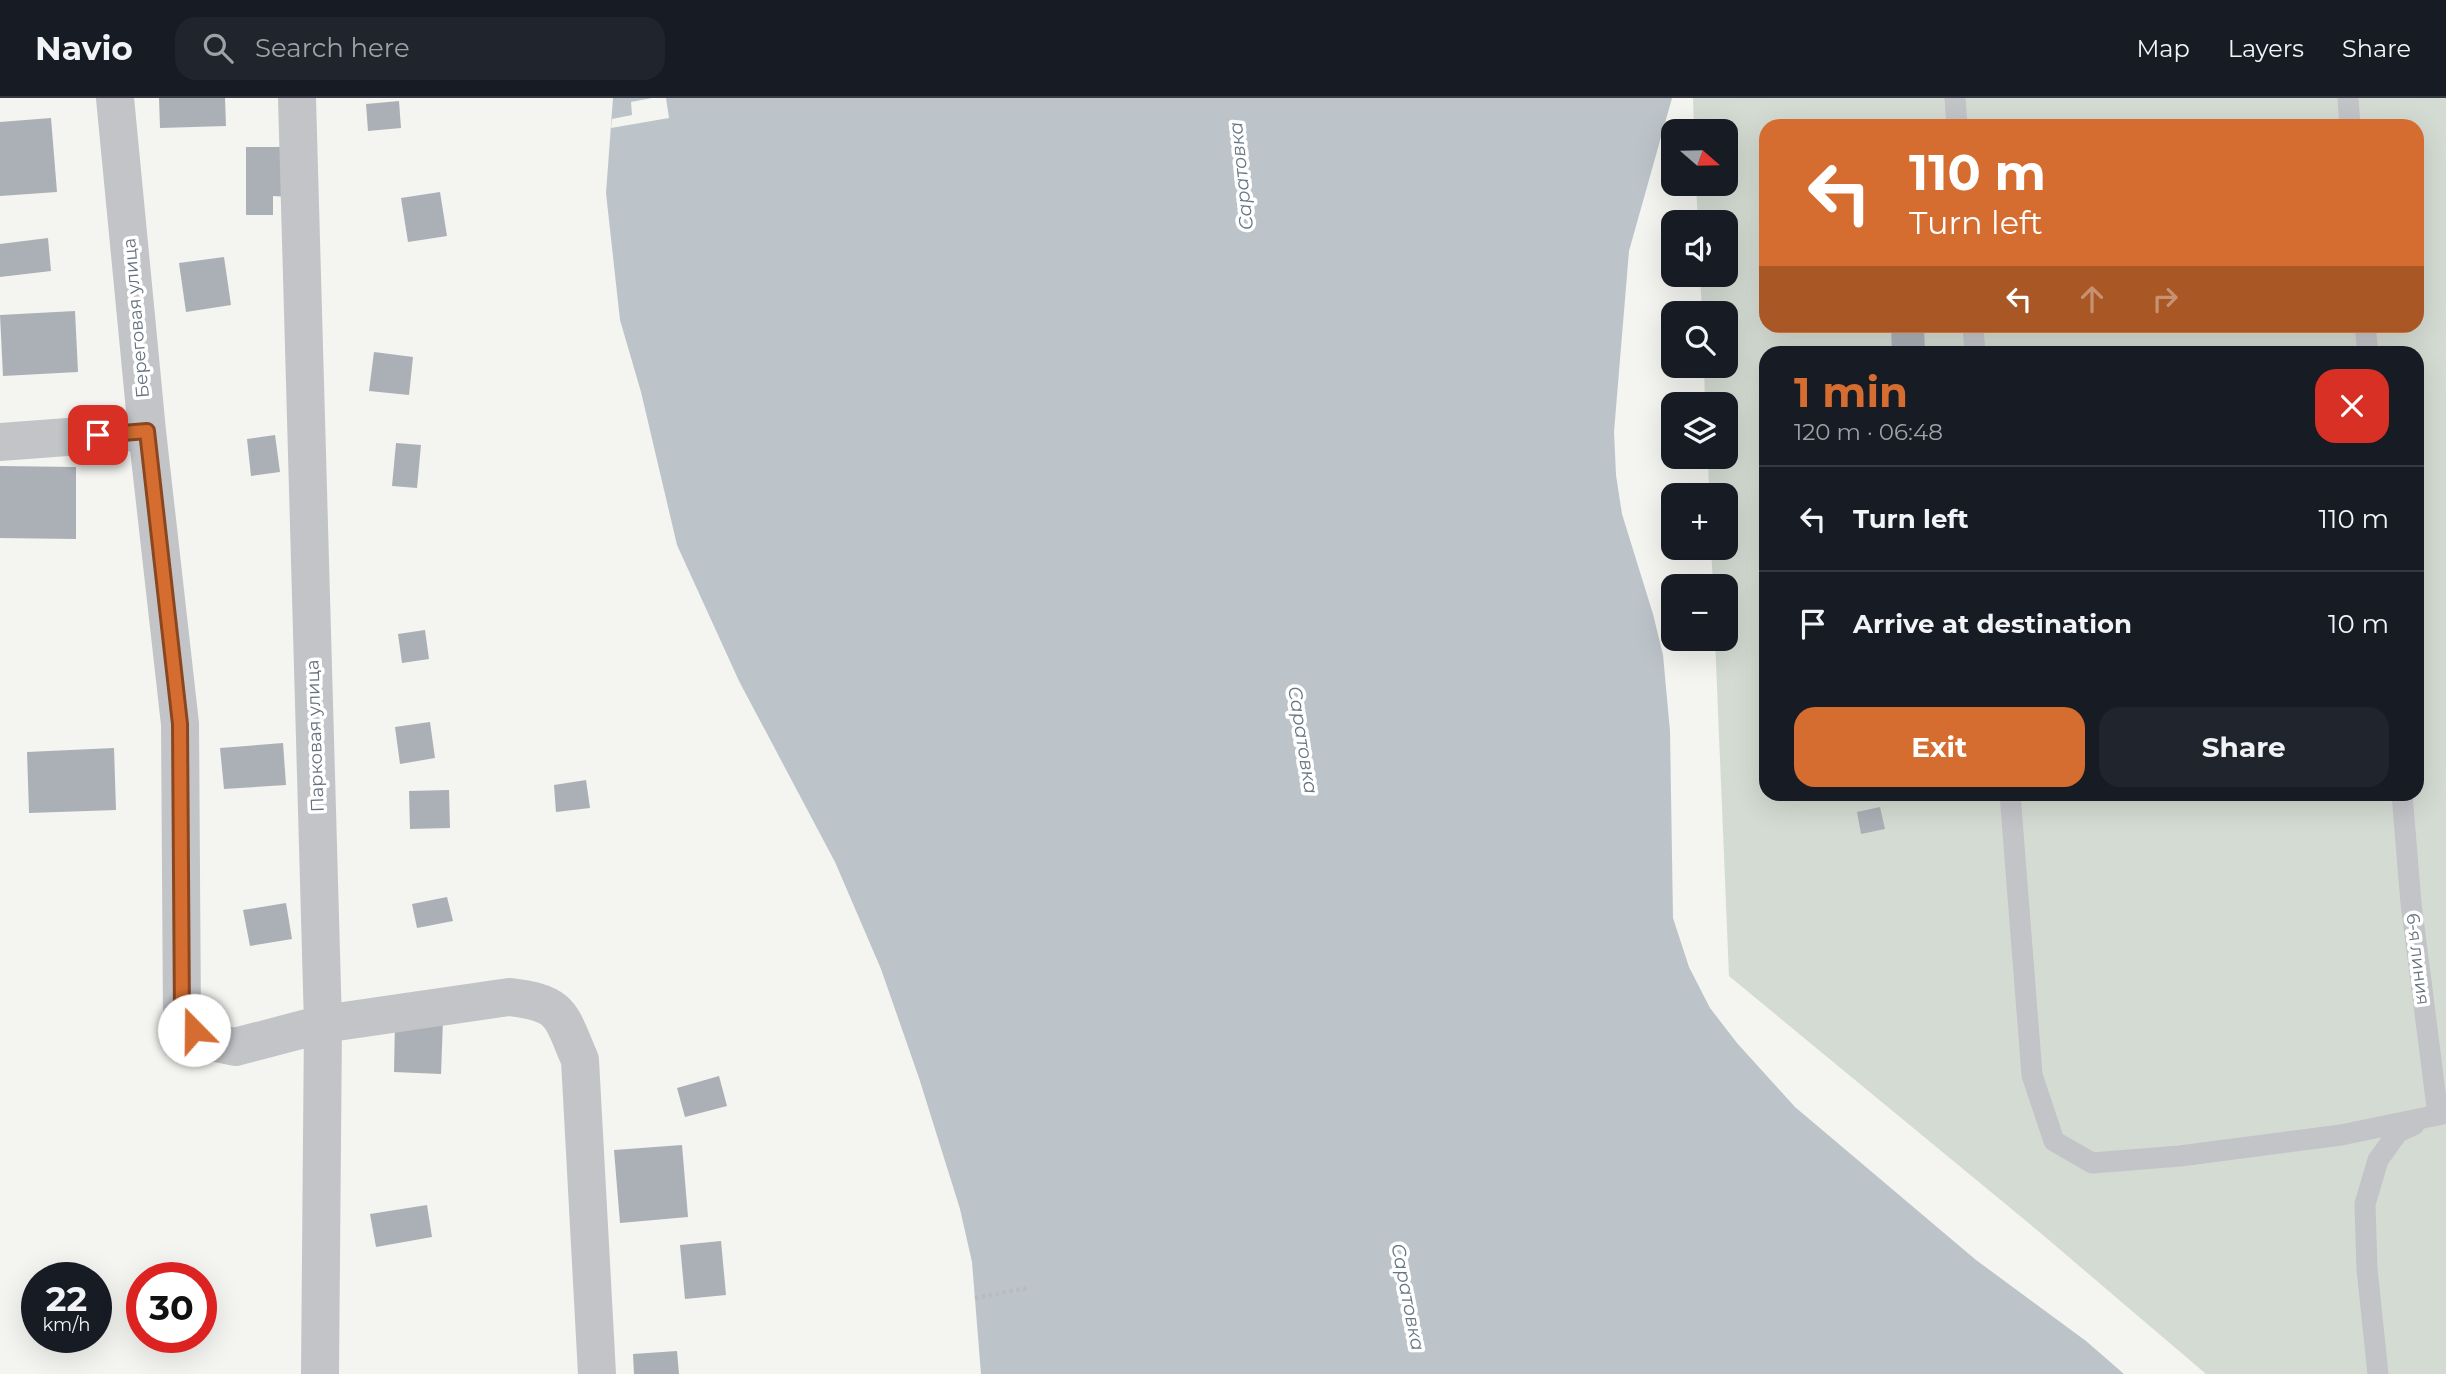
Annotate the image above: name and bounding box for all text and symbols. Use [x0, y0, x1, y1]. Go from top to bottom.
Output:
search box [175, 17, 665, 80]
text: Navio [35, 28, 133, 68]
icon: search [199, 29, 237, 67]
text: Search here [255, 32, 410, 64]
text: Map [2136, 34, 2190, 63]
text: Layers [2228, 34, 2304, 63]
text: Share [2342, 34, 2411, 63]
north arrow [1661, 119, 1738, 196]
map controls [1661, 119, 1738, 651]
water label: Саратовка [1224, 121, 1258, 231]
text: 110 m [1909, 143, 2046, 202]
icon: left [1794, 147, 1885, 238]
text: Turn left [1909, 203, 2043, 242]
button: sound [1661, 210, 1738, 287]
street label: Береговая улица [118, 237, 154, 399]
icon: left [2000, 280, 2038, 318]
icon: ahead [2073, 280, 2111, 318]
icon: right [2146, 280, 2184, 318]
button: search [1661, 301, 1738, 378]
text: 1 min [1794, 366, 1908, 418]
button: close [2315, 369, 2389, 443]
button: layers [1661, 392, 1738, 469]
pin [68, 405, 128, 465]
icon: arrive [79, 416, 117, 454]
text: 120 m · 06:48 [1794, 418, 1943, 446]
button: + [1661, 483, 1738, 560]
icon: left [1794, 500, 1832, 538]
text: Turn left [1853, 503, 1969, 535]
text: 110 m [2319, 503, 2389, 535]
button: − [1661, 574, 1738, 651]
icon: arrive [1794, 605, 1832, 643]
text: Arrive at destination [1853, 608, 2132, 640]
text: 10 m [2328, 608, 2389, 640]
street label: Парковая улица [301, 659, 329, 813]
water label: Саратовка [1283, 684, 1323, 796]
button: Exit [1794, 707, 2085, 787]
button: Share [2099, 707, 2389, 787]
street label: 6-я линия [2401, 912, 2435, 1006]
position arrow [157, 993, 231, 1067]
water label: Саратовка [1386, 1241, 1430, 1353]
speed limit sign: 30 [126, 1262, 217, 1353]
text: 22 [46, 1277, 87, 1320]
text: km/h [42, 1314, 91, 1336]

